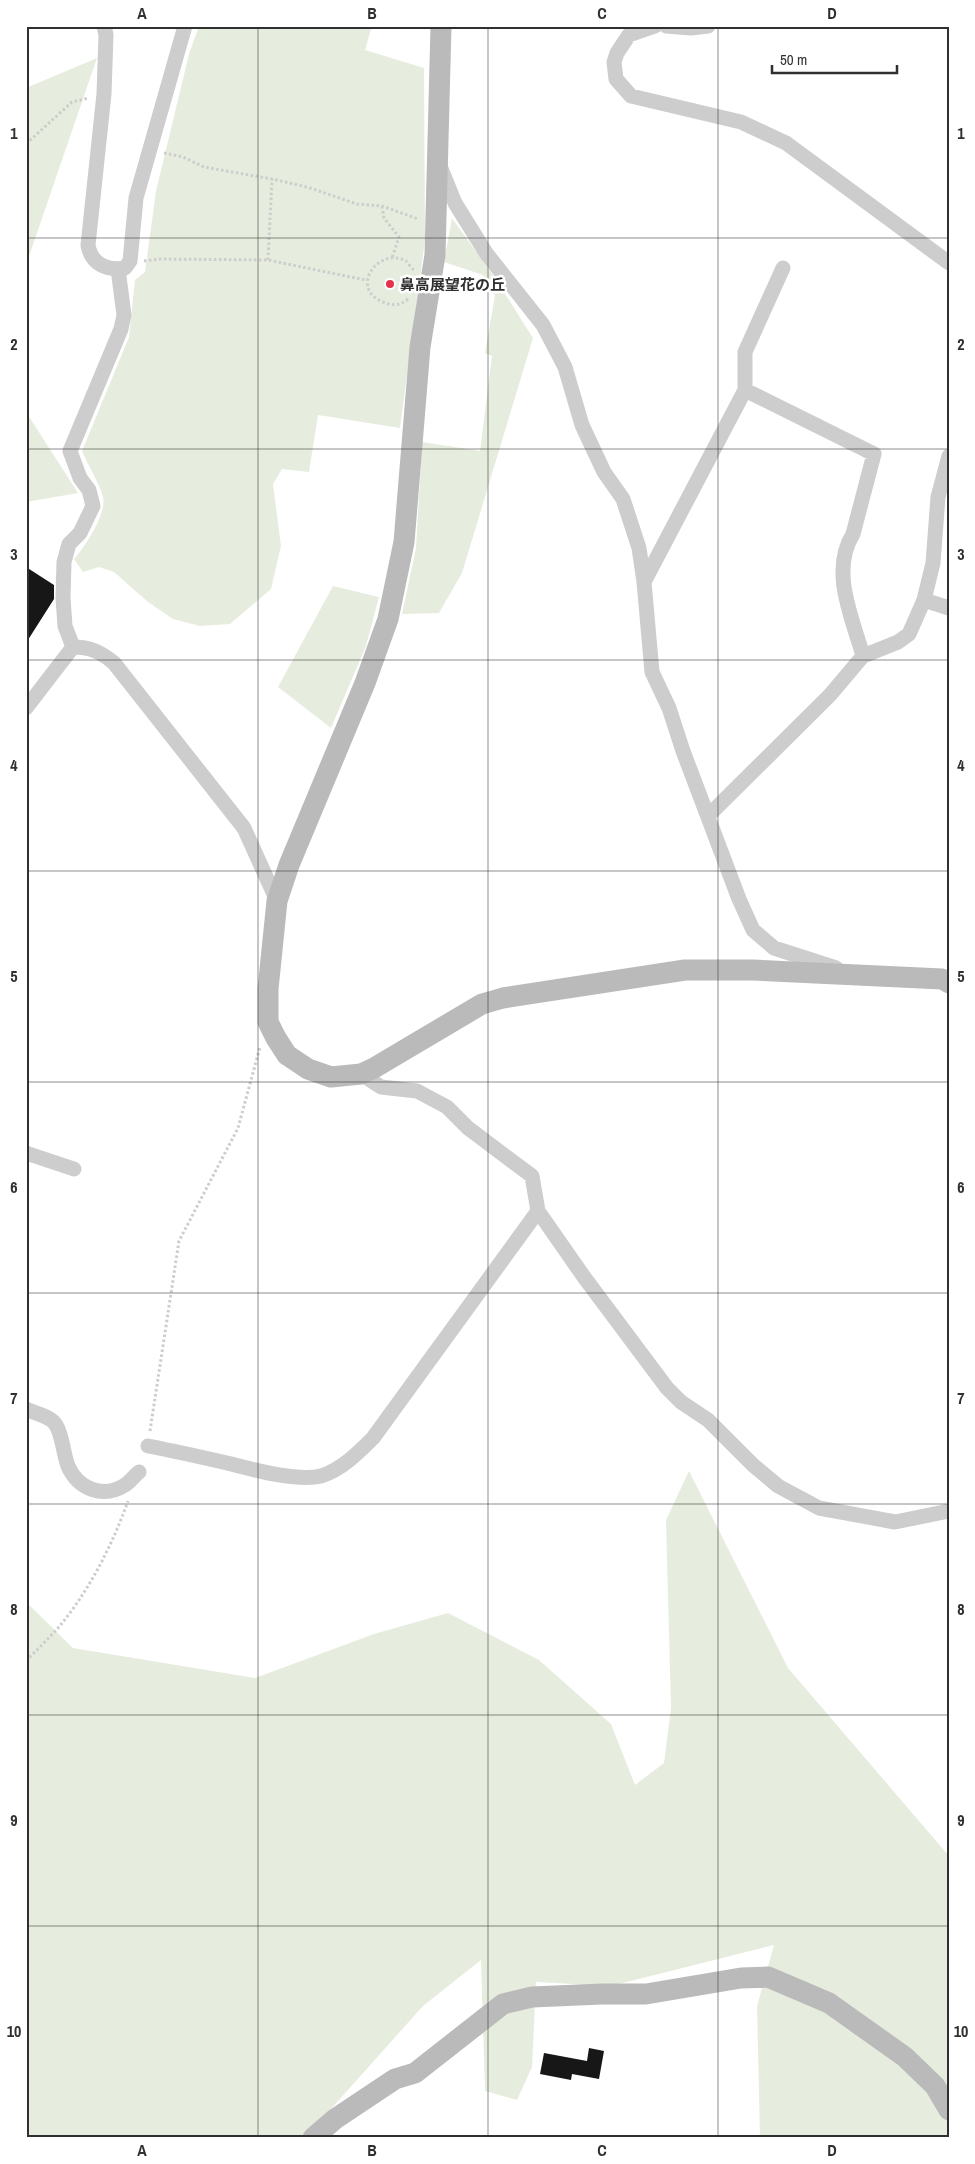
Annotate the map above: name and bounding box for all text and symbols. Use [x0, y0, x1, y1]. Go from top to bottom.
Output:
text: A [137, 2, 147, 24]
text: B [367, 2, 377, 24]
text: C [597, 2, 607, 24]
text: D [827, 2, 837, 24]
scale bar [772, 42, 898, 74]
text: 50 m [780, 49, 807, 70]
text: 1 [10, 122, 18, 144]
text: 1 [957, 122, 965, 144]
place label: 鼻高展望花の丘 [400, 274, 505, 295]
marker: 鼻高展望花の丘 [384, 278, 396, 290]
text: 2 [10, 333, 18, 355]
text: 2 [957, 333, 965, 355]
text: 3 [10, 543, 18, 565]
text: 3 [957, 543, 965, 565]
text: 4 [10, 754, 18, 776]
text: 4 [957, 754, 965, 776]
text: 5 [10, 965, 18, 987]
text: 5 [957, 965, 965, 987]
text: 6 [10, 1176, 18, 1198]
text: 6 [957, 1176, 965, 1198]
text: 7 [10, 1387, 18, 1409]
text: 7 [957, 1387, 965, 1409]
text: 8 [10, 1598, 18, 1620]
text: 8 [957, 1598, 965, 1620]
text: 9 [10, 1809, 18, 1831]
text: 9 [957, 1809, 965, 1831]
text: 10 [7, 2020, 21, 2042]
text: 10 [954, 2020, 968, 2042]
text: A [137, 2139, 147, 2161]
text: B [367, 2139, 377, 2161]
text: C [597, 2139, 607, 2161]
text: D [827, 2139, 837, 2161]

